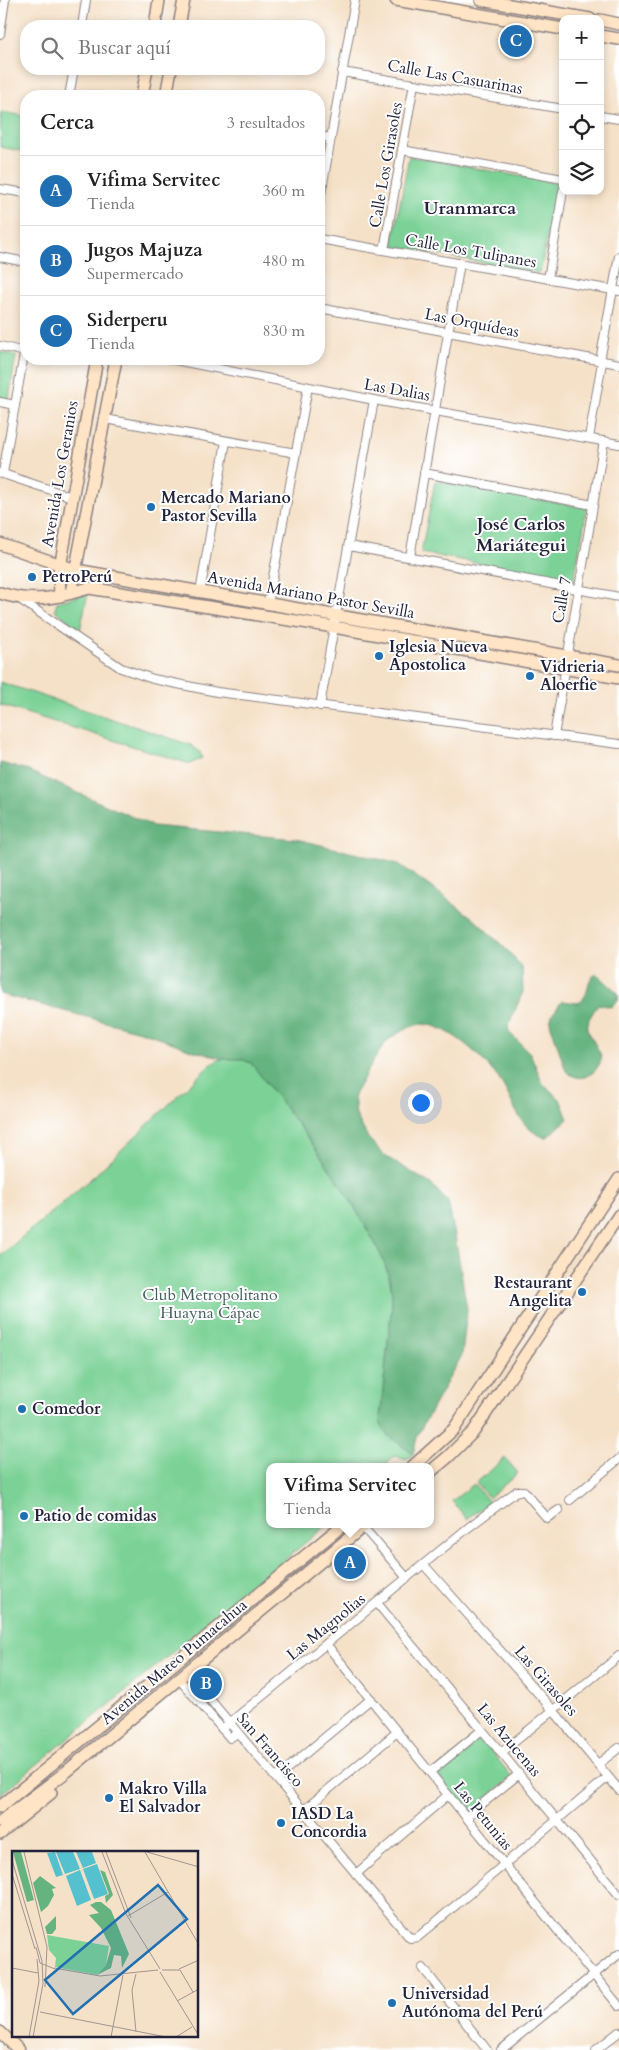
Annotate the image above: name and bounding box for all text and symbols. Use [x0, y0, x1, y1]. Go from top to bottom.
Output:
map controls [559, 15, 604, 195]
button: + [559, 15, 604, 60]
search box [20, 20, 325, 75]
pin: C [500, 22, 532, 60]
icon: search [38, 34, 66, 62]
text: Buscar aquí [78, 35, 171, 61]
street label: Calle Las Casuarinas [386, 54, 524, 100]
button: − [559, 60, 604, 105]
street label: Calle Los Girasoles [364, 100, 408, 230]
button: locate [559, 105, 604, 150]
text: Cerca [40, 108, 94, 137]
text: 3 resultados [227, 112, 305, 134]
button: layers [559, 150, 604, 195]
text: Vifima Servitec [87, 167, 220, 193]
text: A [50, 180, 62, 202]
text: 360 m [263, 180, 305, 202]
text: Tienda [87, 193, 135, 215]
district label: Uranmarca [424, 196, 516, 221]
street label: Calle Los Tulipanes [404, 229, 538, 273]
text: Jugos Majuza [87, 237, 203, 263]
text: B [50, 250, 62, 272]
text: 480 m [263, 250, 305, 272]
text: Supermercado [87, 263, 183, 285]
street label: Las Orquídeas [423, 303, 521, 343]
text: Siderperu [87, 307, 168, 333]
text: C [50, 320, 62, 342]
text: 830 m [263, 320, 305, 342]
text: Tienda [87, 333, 135, 355]
street label: Las Dalias [362, 373, 432, 407]
street label: Avenida Los Geranios [36, 399, 84, 549]
place label: Mercado Mariano Pastor Sevilla [161, 487, 291, 527]
marker: Mercado Mariano Pastor Sevilla [145, 501, 157, 513]
district label: José Carlos Mariátegui [474, 512, 566, 558]
place label: PetroPerú [42, 566, 112, 588]
street label: Avenida Mariano Pastor Sevilla [206, 566, 416, 624]
marker: PetroPerú [26, 571, 38, 583]
street label: Calle 7 [547, 575, 577, 625]
place label: Iglesia Nueva Apostolica [389, 636, 488, 676]
marker: Iglesia Nueva Apostolica [373, 650, 385, 662]
place label: Vidrieria Aloerfie [540, 656, 605, 696]
marker: Vidrieria Aloerfie [524, 670, 536, 682]
your location [408, 1090, 434, 1116]
place label: Restaurant Angelita [494, 1272, 572, 1312]
park label: Club Metropolitano Huayna Cápac [142, 1284, 278, 1324]
marker: Restaurant Angelita [576, 1286, 588, 1298]
place label: Comedor [32, 1398, 101, 1420]
marker: Comedor [16, 1403, 28, 1415]
popup [266, 1463, 434, 1528]
text: Vifima Servitec [283, 1472, 417, 1498]
text: Tienda [283, 1498, 331, 1520]
place label: Patio de comidas [34, 1505, 157, 1527]
marker: Patio de comidas [18, 1510, 30, 1522]
pin: A [334, 1544, 366, 1582]
street label: Las Magnolias [282, 1588, 370, 1666]
street label: Avenida Mateo Pumacahua [96, 1594, 252, 1730]
street label: Las Girasoles [509, 1641, 583, 1721]
pin: B [190, 1665, 222, 1703]
street label: Las Azucenas [472, 1699, 546, 1781]
street label: San Francisco [231, 1708, 309, 1792]
street label: Las Petunias [448, 1777, 518, 1855]
place label: Makro Villa El Salvador [119, 1778, 207, 1818]
marker: Makro Villa El Salvador [103, 1792, 115, 1804]
place label: IASD La Concordia [291, 1803, 367, 1843]
marker: IASD La Concordia [275, 1817, 287, 1829]
inset map [12, 1851, 199, 2038]
place label: Universidad Autónoma del Perú [402, 1983, 543, 2023]
marker: Universidad Autónoma del Perú [386, 1997, 398, 2009]

